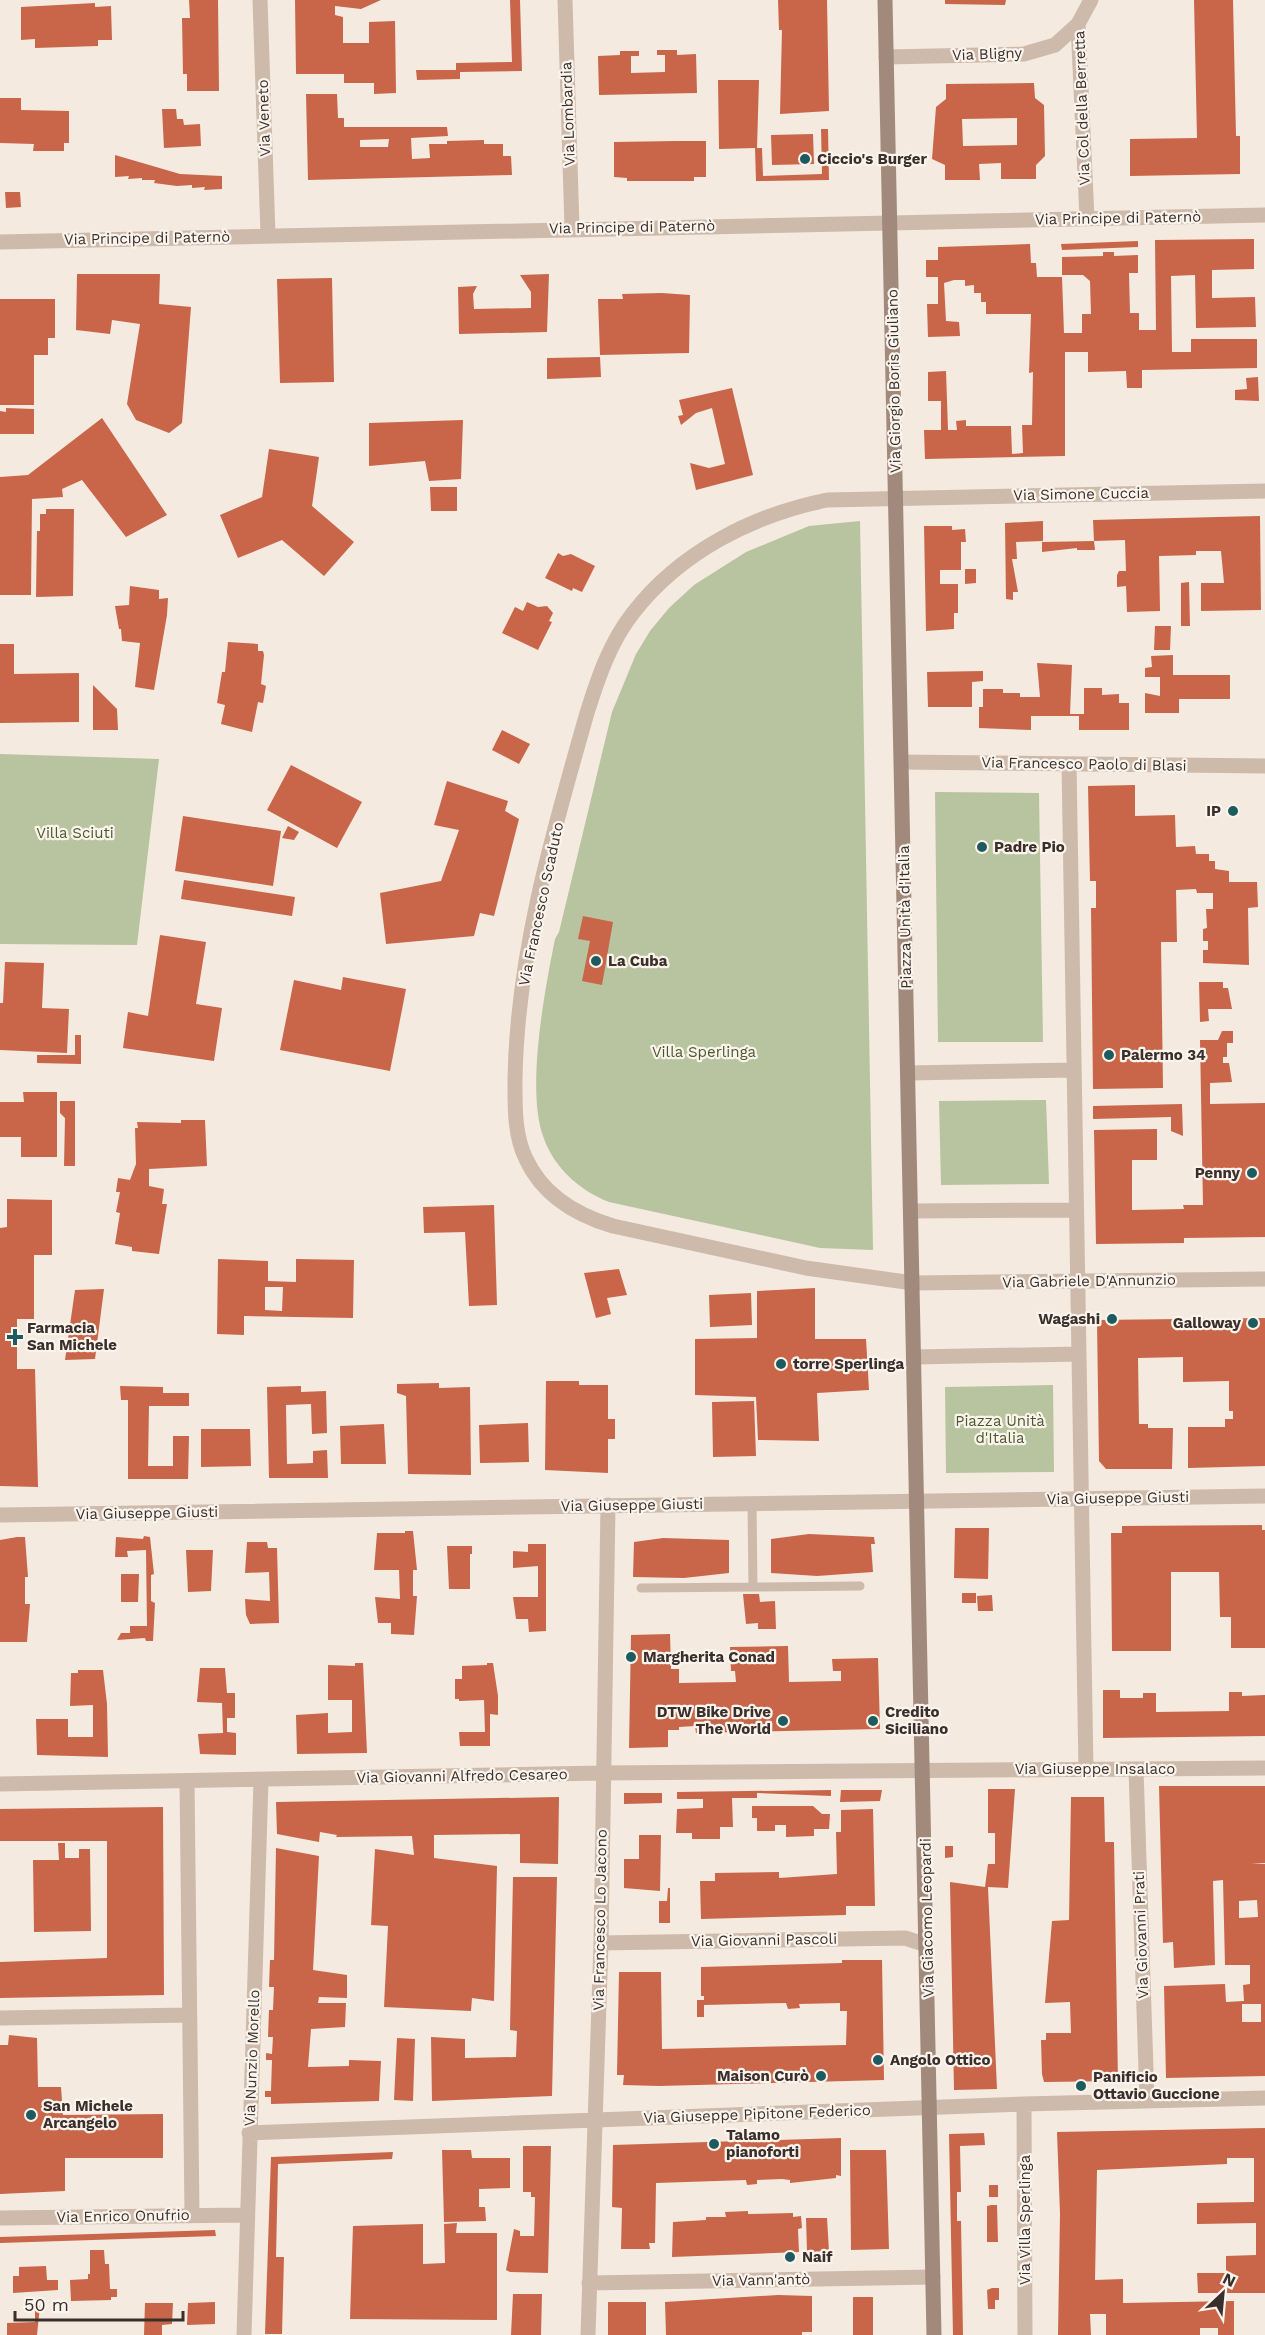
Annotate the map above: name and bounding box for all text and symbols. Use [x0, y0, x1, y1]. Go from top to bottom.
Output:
street label: Via Col della Berretta [1070, 30, 1094, 186]
street label: Via Bligny [952, 44, 1023, 64]
street label: Via Lombardia [557, 61, 579, 167]
street label: Via Veneto [254, 79, 274, 157]
place label: Ciccio's Burger [817, 150, 927, 168]
marker: Ciccio's Burger [798, 152, 812, 166]
street label: Via Principe di Paternò [1035, 208, 1201, 228]
street label: Via Principe di Paternò [549, 217, 715, 237]
street label: Via Principe di Paternò [64, 228, 230, 248]
street label: Via Giorgio Boris Giuliano [883, 289, 905, 473]
street label: Via Simone Cuccia [1013, 484, 1149, 504]
street label: Via Francesco Paolo di Blasi [981, 753, 1187, 775]
place label: IP [1206, 802, 1221, 820]
marker: IP [1226, 804, 1240, 818]
street label: Via Francesco Scaduto [515, 820, 567, 988]
park label: Villa Sciuti [36, 824, 114, 842]
place label: Padre Pio [994, 838, 1065, 856]
marker: Padre Pio [975, 840, 989, 854]
street label: Piazza Unità d'Italia [895, 845, 915, 989]
place label: La Cuba [608, 952, 668, 970]
marker: La Cuba [589, 954, 603, 968]
park label: Villa Sperlinga [652, 1043, 757, 1061]
place label: Palermo 34 [1121, 1046, 1206, 1064]
marker: Palermo 34 [1102, 1048, 1116, 1062]
place label: Penny [1195, 1164, 1241, 1182]
marker: Penny [1245, 1166, 1259, 1180]
street label: Via Gabriele D'Annunzio [1002, 1270, 1176, 1292]
place label: Wagashi [1038, 1310, 1100, 1328]
marker: Wagashi [1105, 1312, 1119, 1326]
place label: Galloway [1173, 1314, 1242, 1332]
marker: Galloway [1246, 1316, 1260, 1330]
place label: Farmacia San Michele [27, 1319, 117, 1354]
marker: Farmacia San Michele [8, 1330, 22, 1344]
place label: torre Sperlinga [793, 1355, 904, 1373]
marker: torre Sperlinga [774, 1357, 788, 1371]
park label: Piazza Unità d'Italia [955, 1412, 1045, 1447]
street label: Via Giuseppe Giusti [1047, 1488, 1189, 1508]
street label: Via Giuseppe Giusti [561, 1495, 703, 1515]
street label: Via Giuseppe Giusti [76, 1503, 218, 1523]
place label: Margherita Conad [643, 1648, 775, 1666]
marker: Margherita Conad [624, 1650, 638, 1664]
place label: DTW Bike Drive The World [657, 1703, 771, 1738]
place label: Credito Siciliano [885, 1703, 948, 1738]
marker: DTW Bike Drive The World [776, 1714, 790, 1728]
marker: Credito Siciliano [866, 1714, 880, 1728]
street label: Via Giuseppe Insalaco [1015, 1760, 1175, 1778]
street label: Via Giovanni Alfredo Cesareo [356, 1765, 568, 1787]
street label: Via Francesco Lo Jacono [589, 1829, 611, 2011]
street label: Via Giacomo Leopardi [917, 1838, 937, 1998]
street label: Via Giovanni Prati [1130, 1871, 1152, 1999]
street label: Via Giovanni Pascoli [691, 1930, 837, 1950]
street label: Via Nunzio Morello [241, 1989, 263, 2127]
place label: Angolo Ottico [890, 2051, 991, 2069]
marker: Angolo Ottico [871, 2053, 885, 2067]
place label: Maison Curò [717, 2067, 809, 2085]
place label: Panificio Ottavio Guccione [1093, 2068, 1220, 2103]
marker: Maison Curò [814, 2069, 828, 2083]
marker: Panificio Ottavio Guccione [1074, 2079, 1088, 2093]
place label: San Michele Arcangelo [43, 2097, 133, 2132]
street label: Via Giuseppe Pipitone Federico [643, 2101, 871, 2127]
marker: San Michele Arcangelo [24, 2108, 38, 2122]
place label: Talamo pianoforti [726, 2126, 799, 2161]
marker: Talamo pianoforti [707, 2137, 721, 2151]
street label: Via Villa Sperlinga [1016, 2154, 1034, 2285]
street label: Via Enrico Onufrio [56, 2206, 190, 2226]
place label: Naif [802, 2248, 833, 2266]
marker: Naif [783, 2250, 797, 2264]
north arrow [1193, 2263, 1253, 2323]
text: N [1220, 2269, 1239, 2291]
street label: Via Vann'antò [712, 2270, 810, 2290]
scale bar [15, 2284, 183, 2322]
text: 50 m [24, 2294, 69, 2315]

